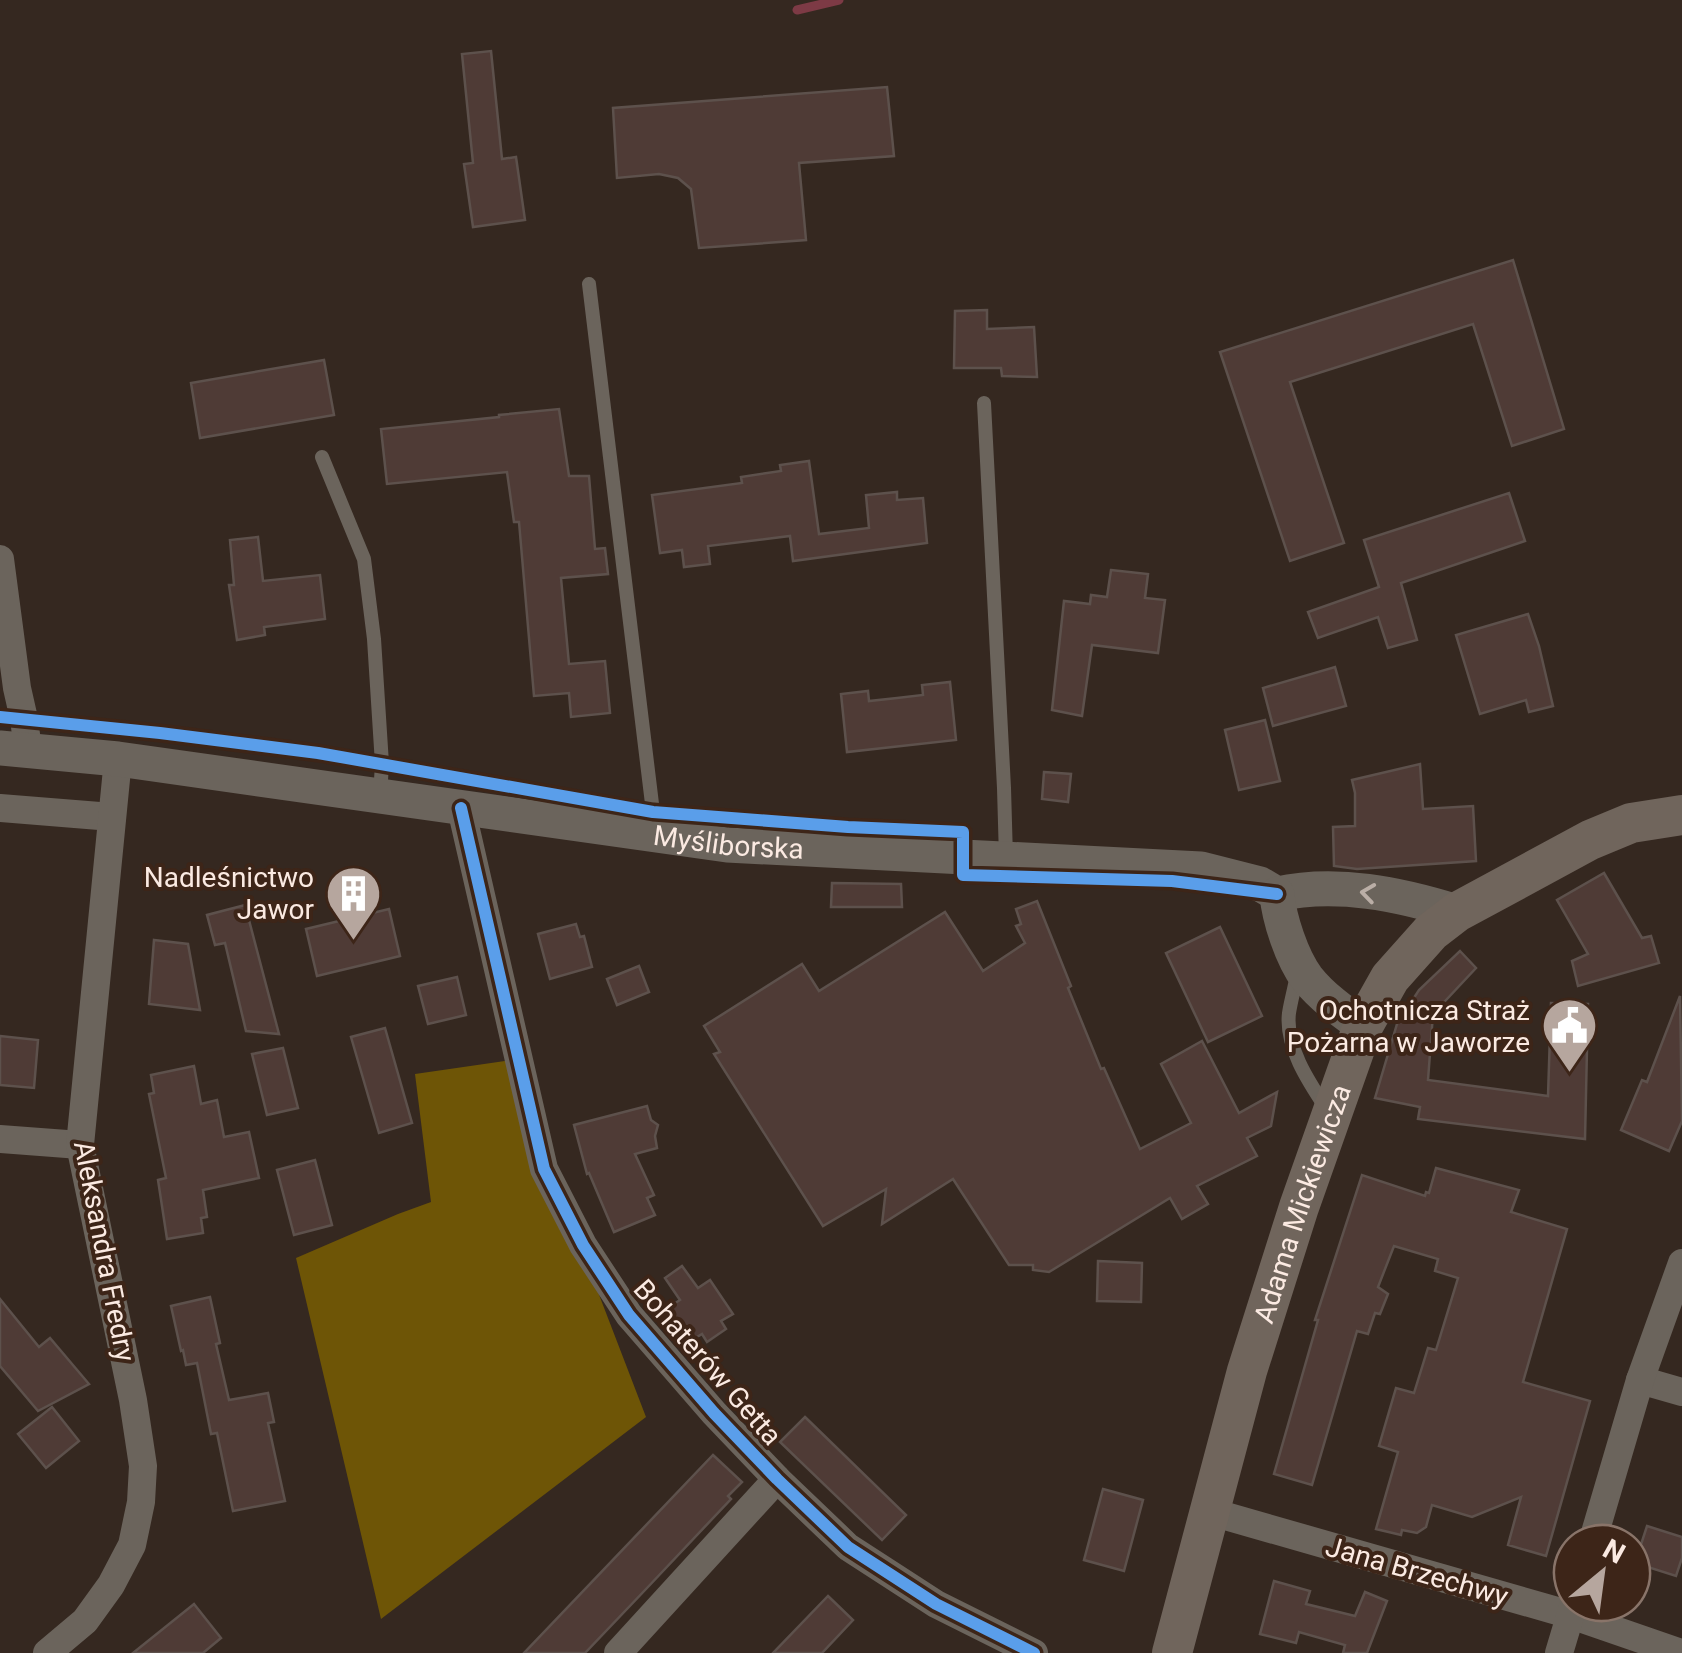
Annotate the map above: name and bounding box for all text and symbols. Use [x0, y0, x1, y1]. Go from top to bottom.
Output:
street label: Myśliborska [651, 819, 805, 866]
place label: Nadleśnictwo Jawor [144, 861, 315, 926]
building icon: Nadleśnictwo Jawor [323, 863, 383, 942]
one-way arrow [1360, 883, 1376, 904]
place label: Ochotnicza Straż Pożarna w Jaworze [1287, 994, 1530, 1059]
public building icon: Ochotnicza Straż Pożarna w Jaworze [1539, 996, 1599, 1075]
street label: Adama Mickiewicza [1247, 1080, 1358, 1327]
street label: Aleksandra Fredry [67, 1138, 142, 1364]
street label: Bohaterów Getta [627, 1273, 789, 1452]
north arrow [1552, 1523, 1652, 1623]
street label: Jana Brzechwy [1322, 1530, 1512, 1613]
text: N [1597, 1532, 1631, 1571]

